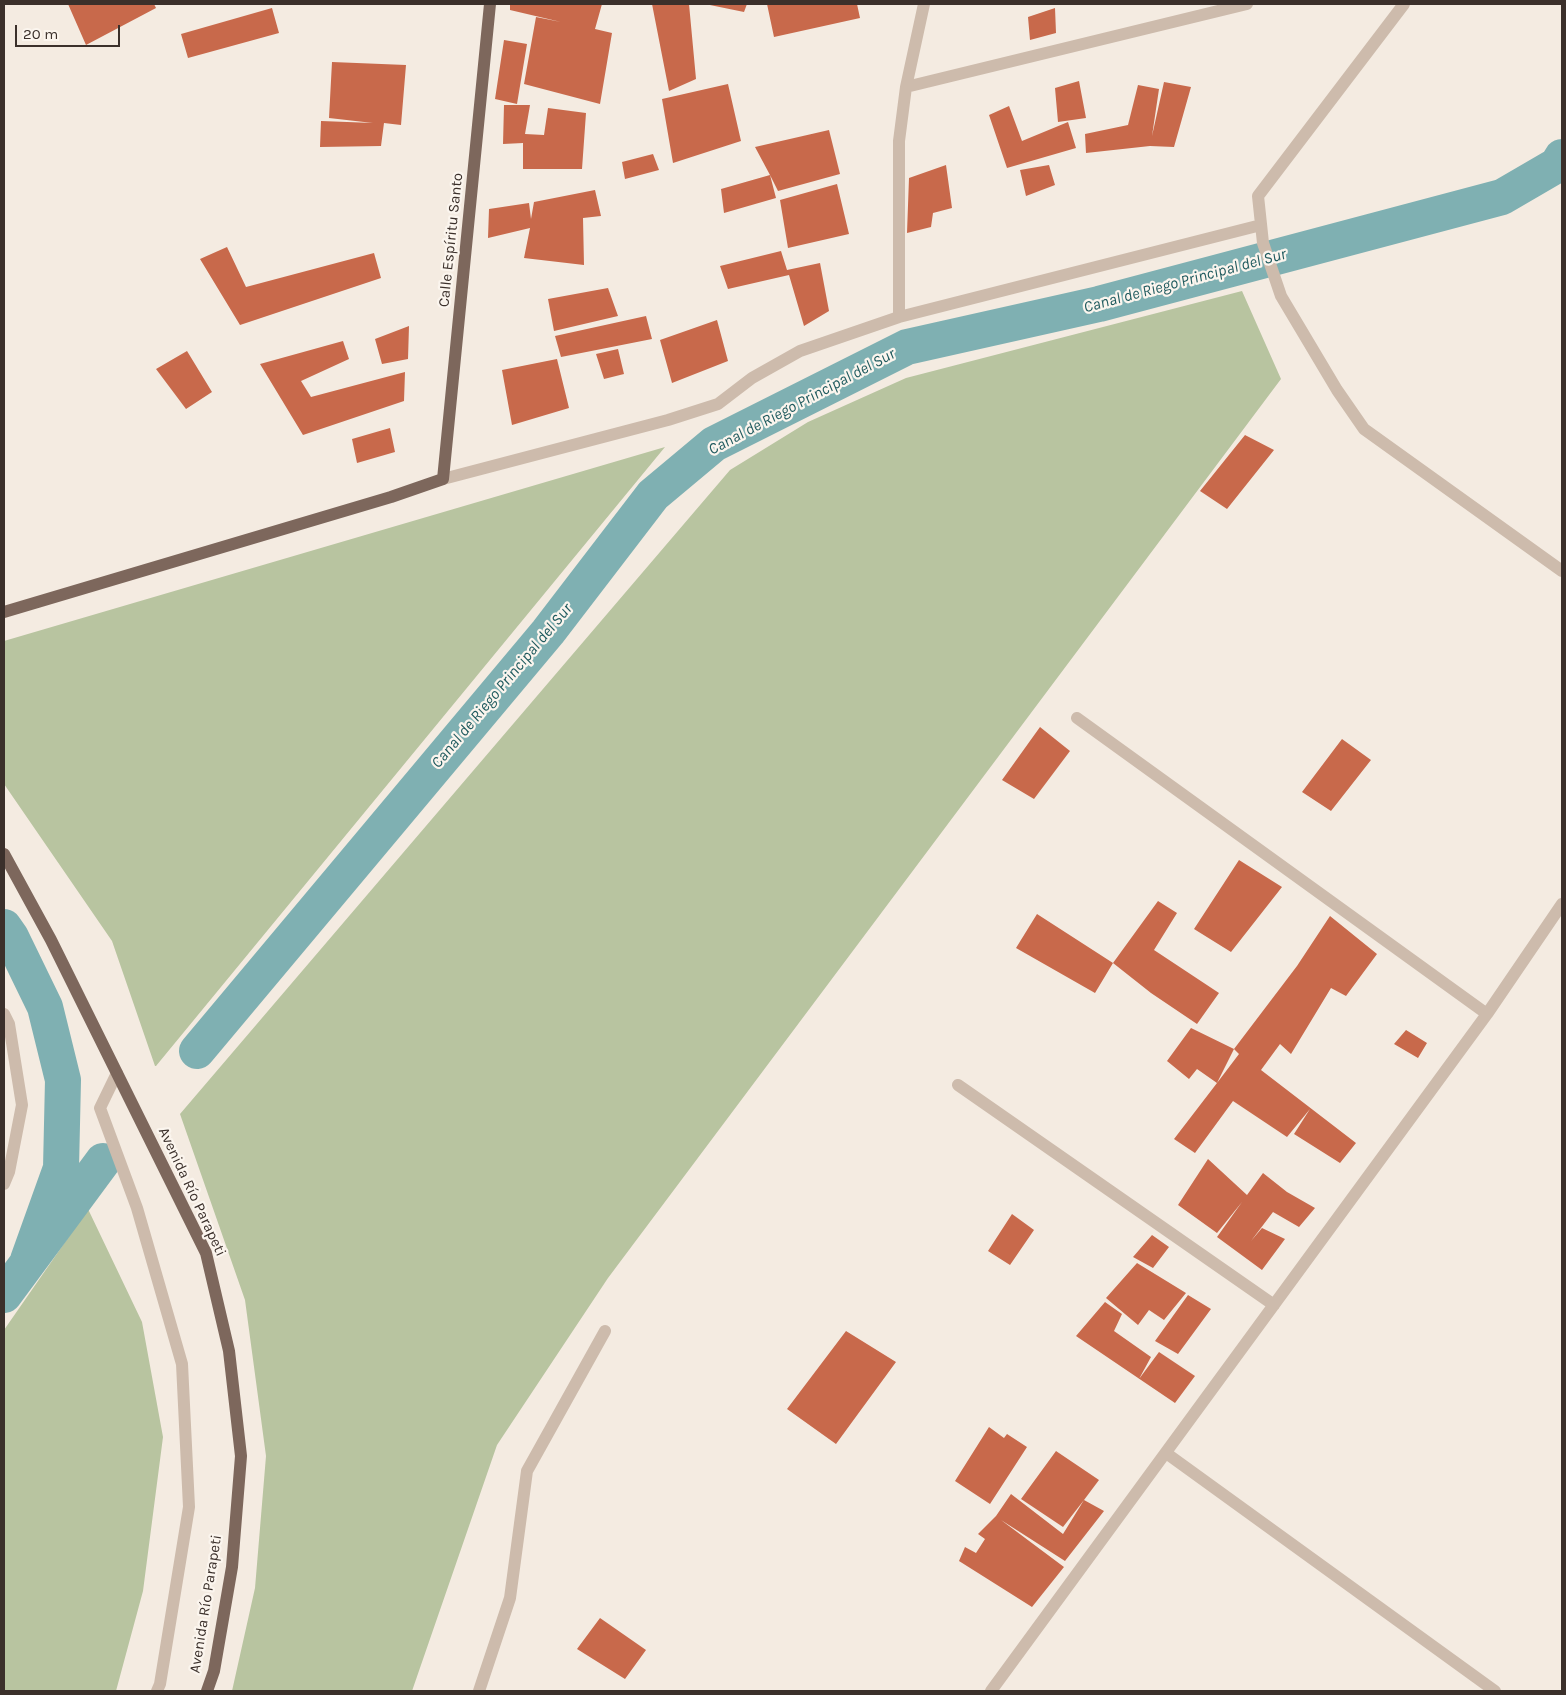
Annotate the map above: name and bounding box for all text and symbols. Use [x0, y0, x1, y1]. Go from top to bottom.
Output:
scale bar [18, 15, 122, 47]
text: 20 m [23, 25, 58, 43]
street label: Calle Espíritu Santo [435, 172, 467, 308]
water label: Canal de Riego Principal del Sur [1082, 245, 1288, 317]
water label: Canal de Riego Principal del Sur [705, 344, 899, 460]
water label: Canal de Riego Principal del Sur [427, 600, 577, 772]
street label: Avenida Río Parapeti [154, 1125, 230, 1259]
street label: Avenida Río Parapeti [186, 1533, 226, 1675]

